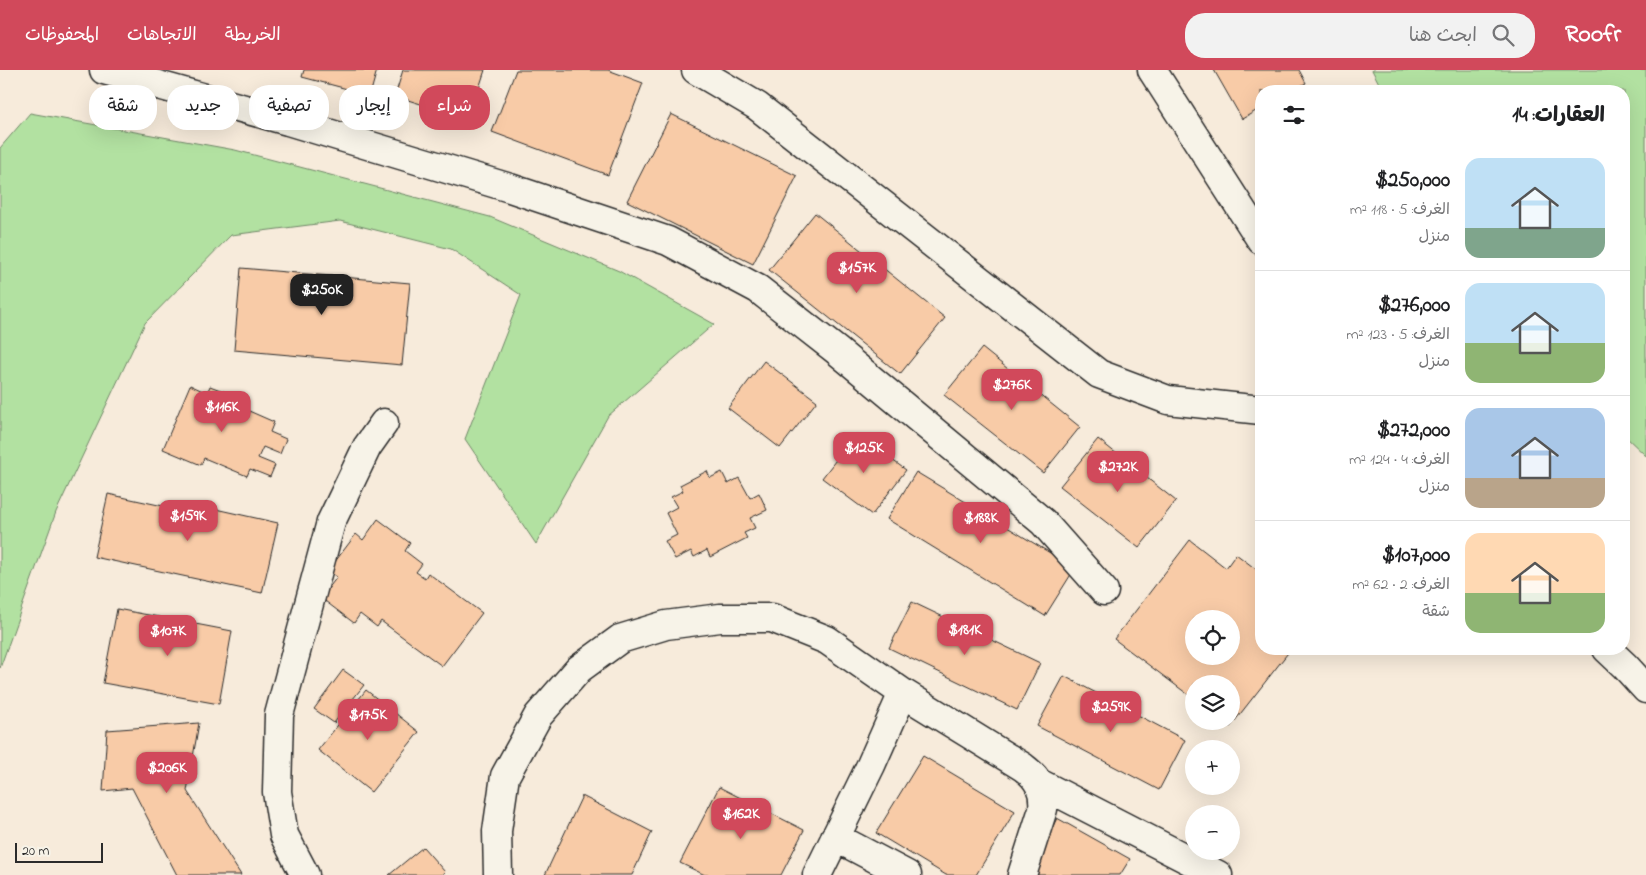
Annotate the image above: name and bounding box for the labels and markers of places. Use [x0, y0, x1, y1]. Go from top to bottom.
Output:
pin: $157K [822, 252, 892, 294]
pin: $250K [287, 274, 357, 316]
pin: $276K [977, 368, 1047, 411]
pin: $116K [187, 390, 257, 433]
pin: $125K [829, 432, 899, 474]
pin: $272K [1083, 450, 1153, 493]
pin: $159K [153, 500, 223, 542]
pin: $188K [946, 502, 1016, 544]
pin: $107K [133, 614, 203, 657]
pin: $181K [930, 614, 1000, 656]
pin: $259K [1076, 690, 1146, 733]
pin: $175K [333, 698, 403, 741]
pin: $206K [132, 752, 202, 794]
pin: $162K [706, 798, 776, 840]

